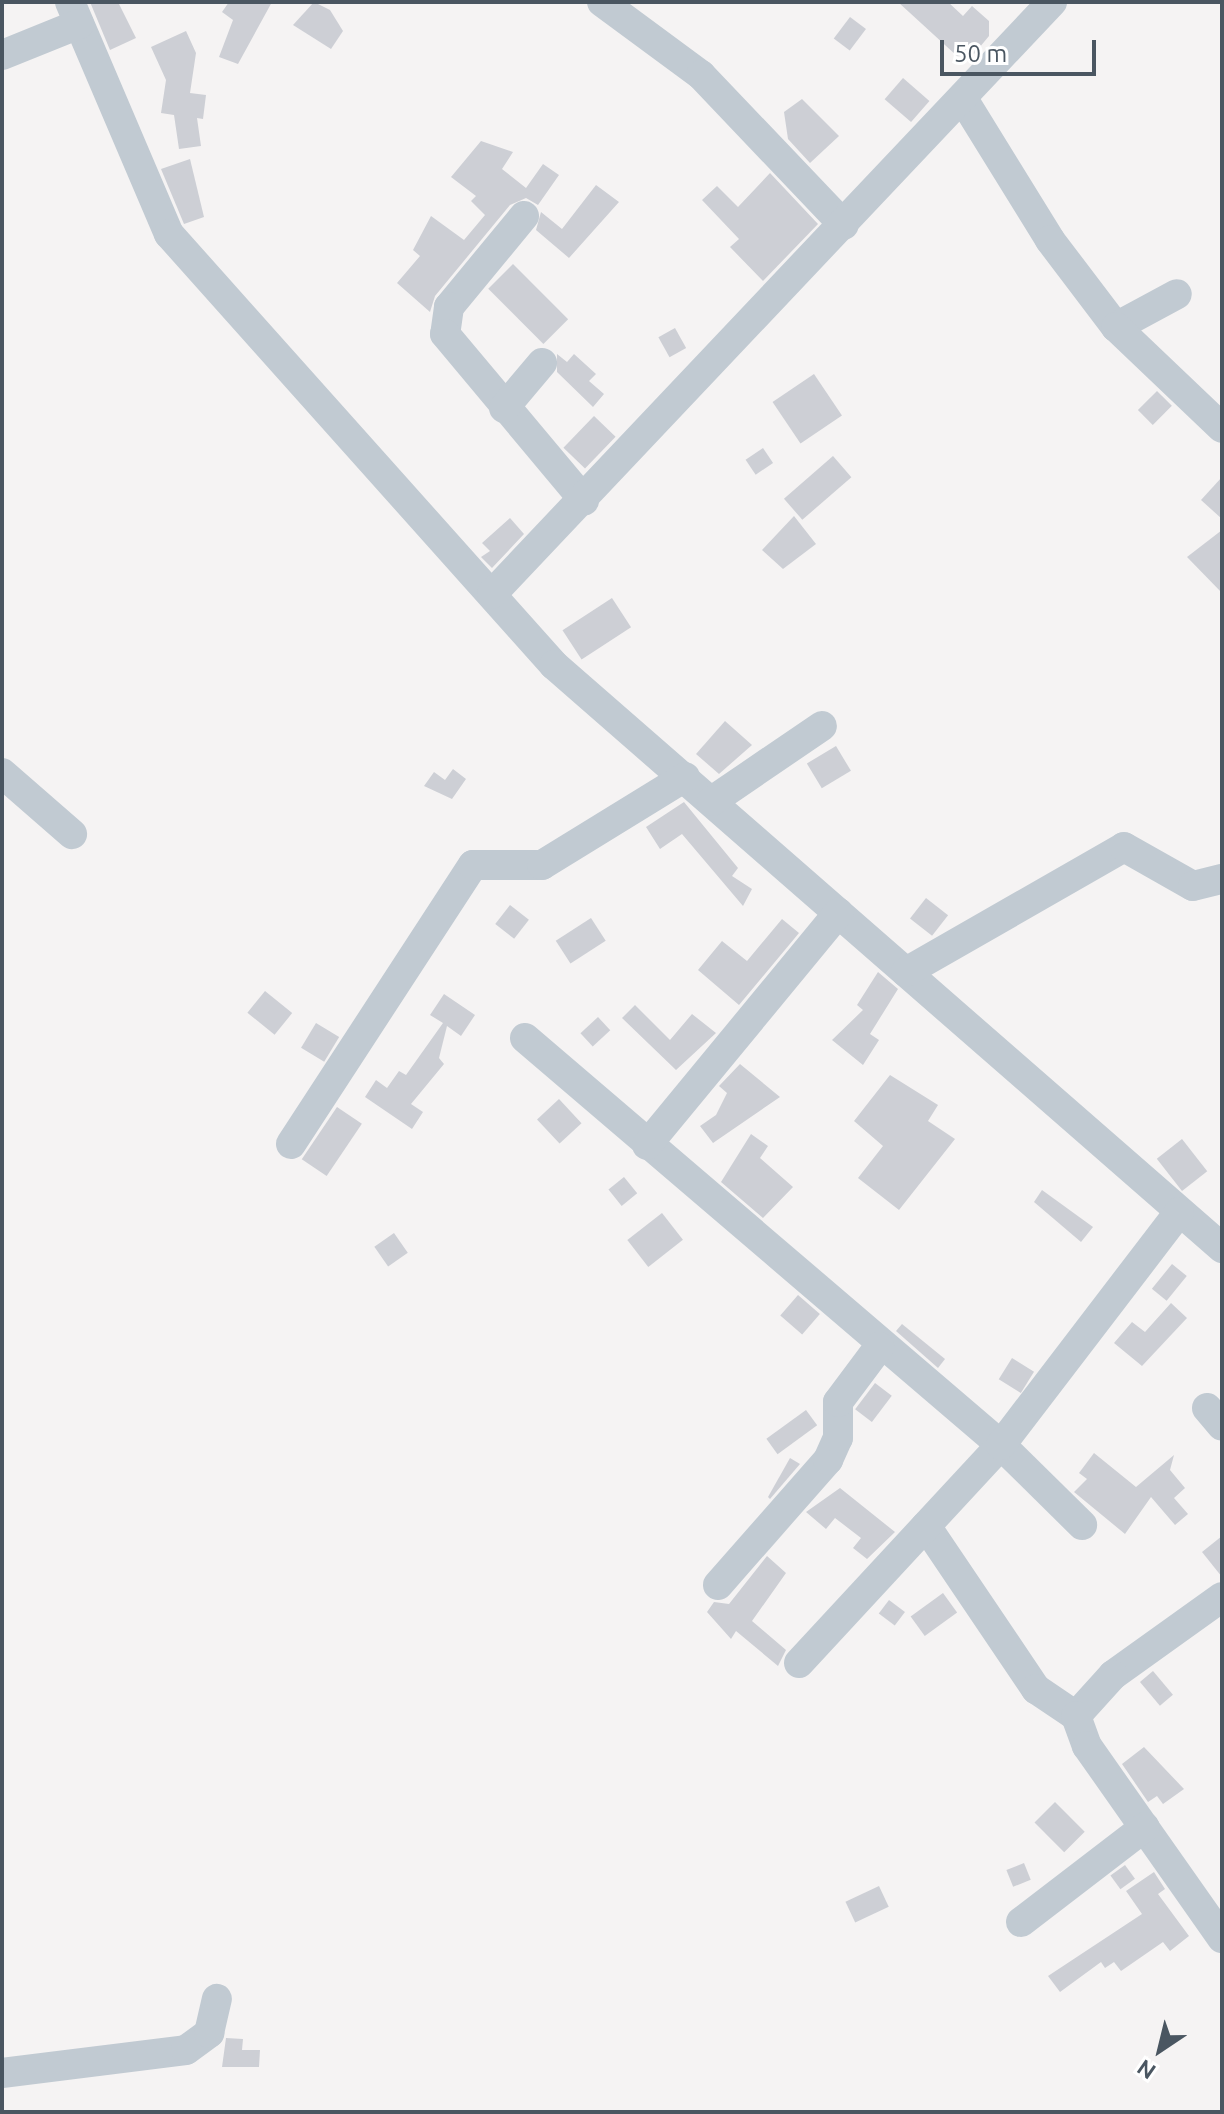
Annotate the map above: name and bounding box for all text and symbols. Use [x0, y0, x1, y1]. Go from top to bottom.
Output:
scale bar [944, 24, 1100, 74]
text: 50 m [954, 40, 1007, 67]
north arrow [1120, 2010, 1200, 2090]
text: N [1132, 2055, 1160, 2085]

